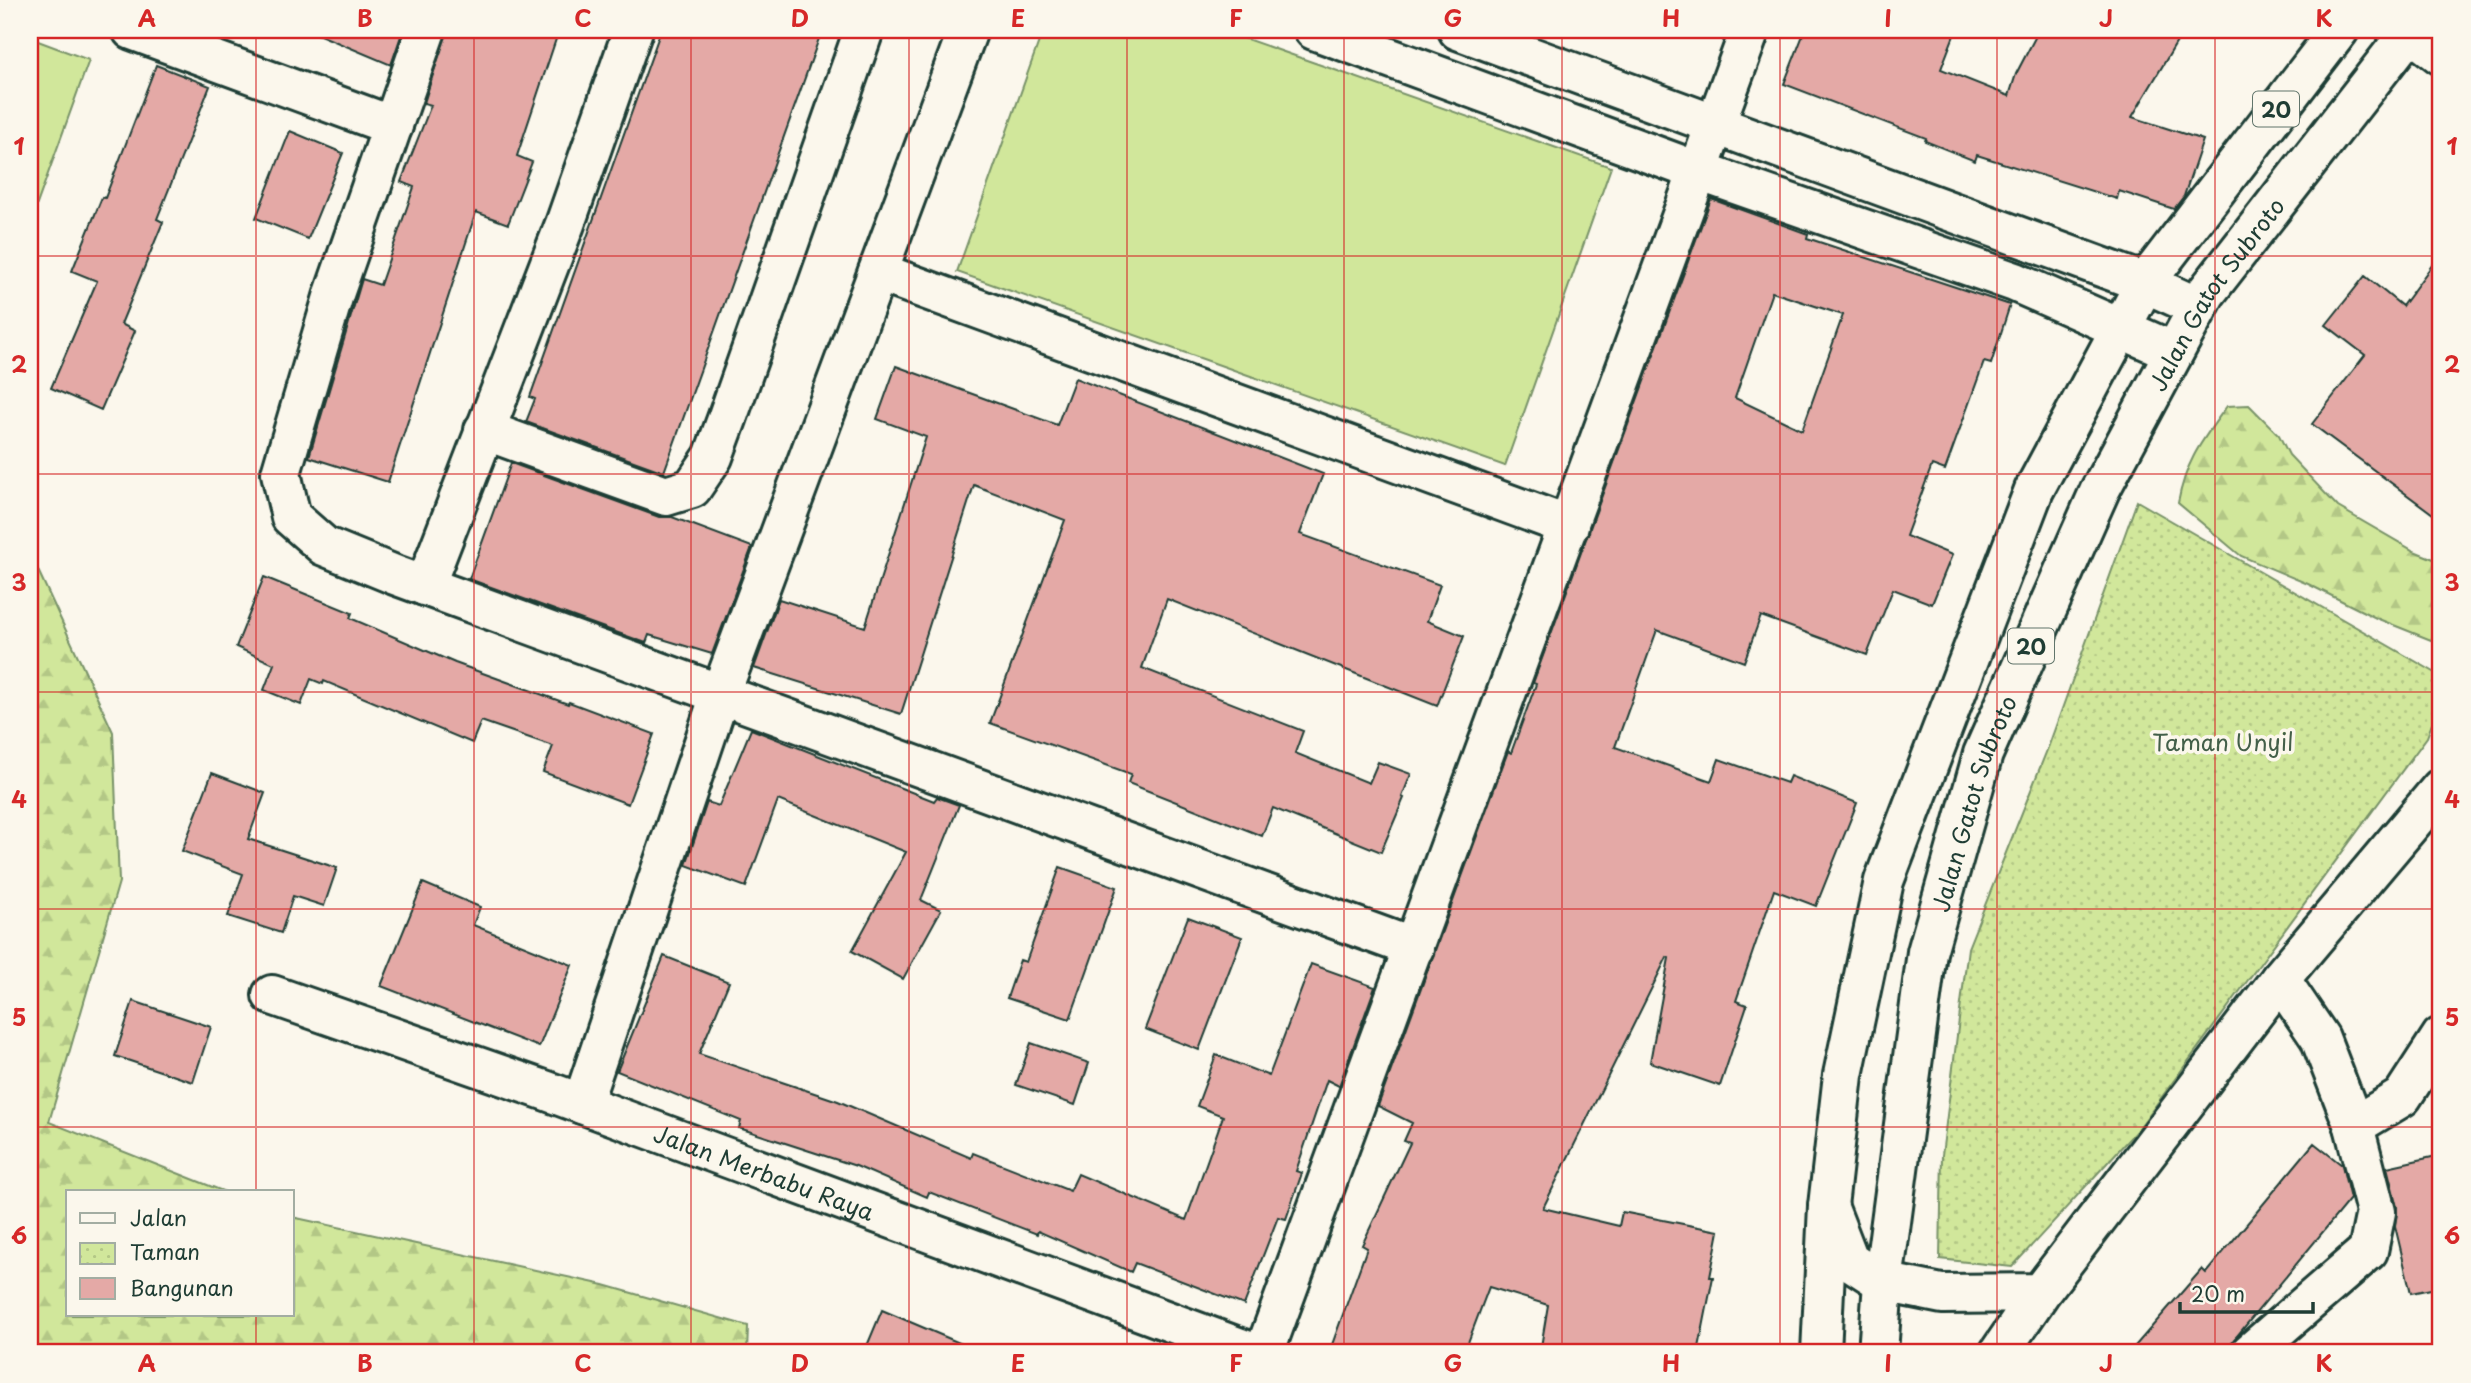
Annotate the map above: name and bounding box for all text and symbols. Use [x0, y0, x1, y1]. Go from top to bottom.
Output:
text: A [138, 0, 156, 35]
text: B [357, 0, 373, 35]
text: C [574, 0, 592, 35]
text: D [791, 0, 809, 35]
text: E [1011, 0, 1025, 35]
text: F [1229, 0, 1243, 35]
text: G [1444, 0, 1462, 35]
text: H [1662, 0, 1680, 35]
text: I [1884, 0, 1892, 35]
text: J [2099, 0, 2113, 35]
text: K [2316, 0, 2333, 35]
road number: 20 [2253, 92, 2299, 126]
text: 1 [14, 128, 25, 163]
text: 1 [2447, 128, 2458, 163]
street label: Jalan Gatot Subroto [2139, 189, 2292, 397]
text: 2 [11, 346, 27, 381]
text: 2 [2444, 346, 2460, 381]
text: 3 [11, 564, 27, 599]
text: 3 [2444, 564, 2460, 599]
road number: 20 [2008, 628, 2054, 664]
street label: Jalan Gatot Subroto [1922, 689, 2025, 916]
park label: Taman Unyil [2152, 724, 2294, 759]
text: 4 [11, 781, 27, 816]
text: 4 [2444, 781, 2460, 816]
text: 5 [12, 999, 26, 1034]
text: 5 [2445, 999, 2459, 1034]
street label: Jalan Merbabu Raya [649, 1115, 880, 1229]
legend [66, 1190, 294, 1316]
text: Jalan [130, 1201, 187, 1233]
text: 6 [11, 1217, 27, 1252]
text: 6 [2444, 1217, 2460, 1252]
text: Taman [130, 1235, 200, 1267]
text: Bangunan [130, 1271, 234, 1303]
scale bar [2180, 1271, 2314, 1315]
text: 20 m [2191, 1277, 2245, 1309]
text: A [138, 1345, 156, 1380]
text: B [357, 1345, 373, 1380]
text: C [574, 1345, 592, 1380]
text: D [791, 1345, 809, 1380]
text: E [1011, 1345, 1025, 1380]
text: F [1229, 1345, 1243, 1380]
text: G [1444, 1345, 1462, 1380]
text: H [1662, 1345, 1680, 1380]
text: I [1884, 1345, 1892, 1380]
text: J [2099, 1345, 2113, 1380]
text: K [2316, 1345, 2333, 1380]

